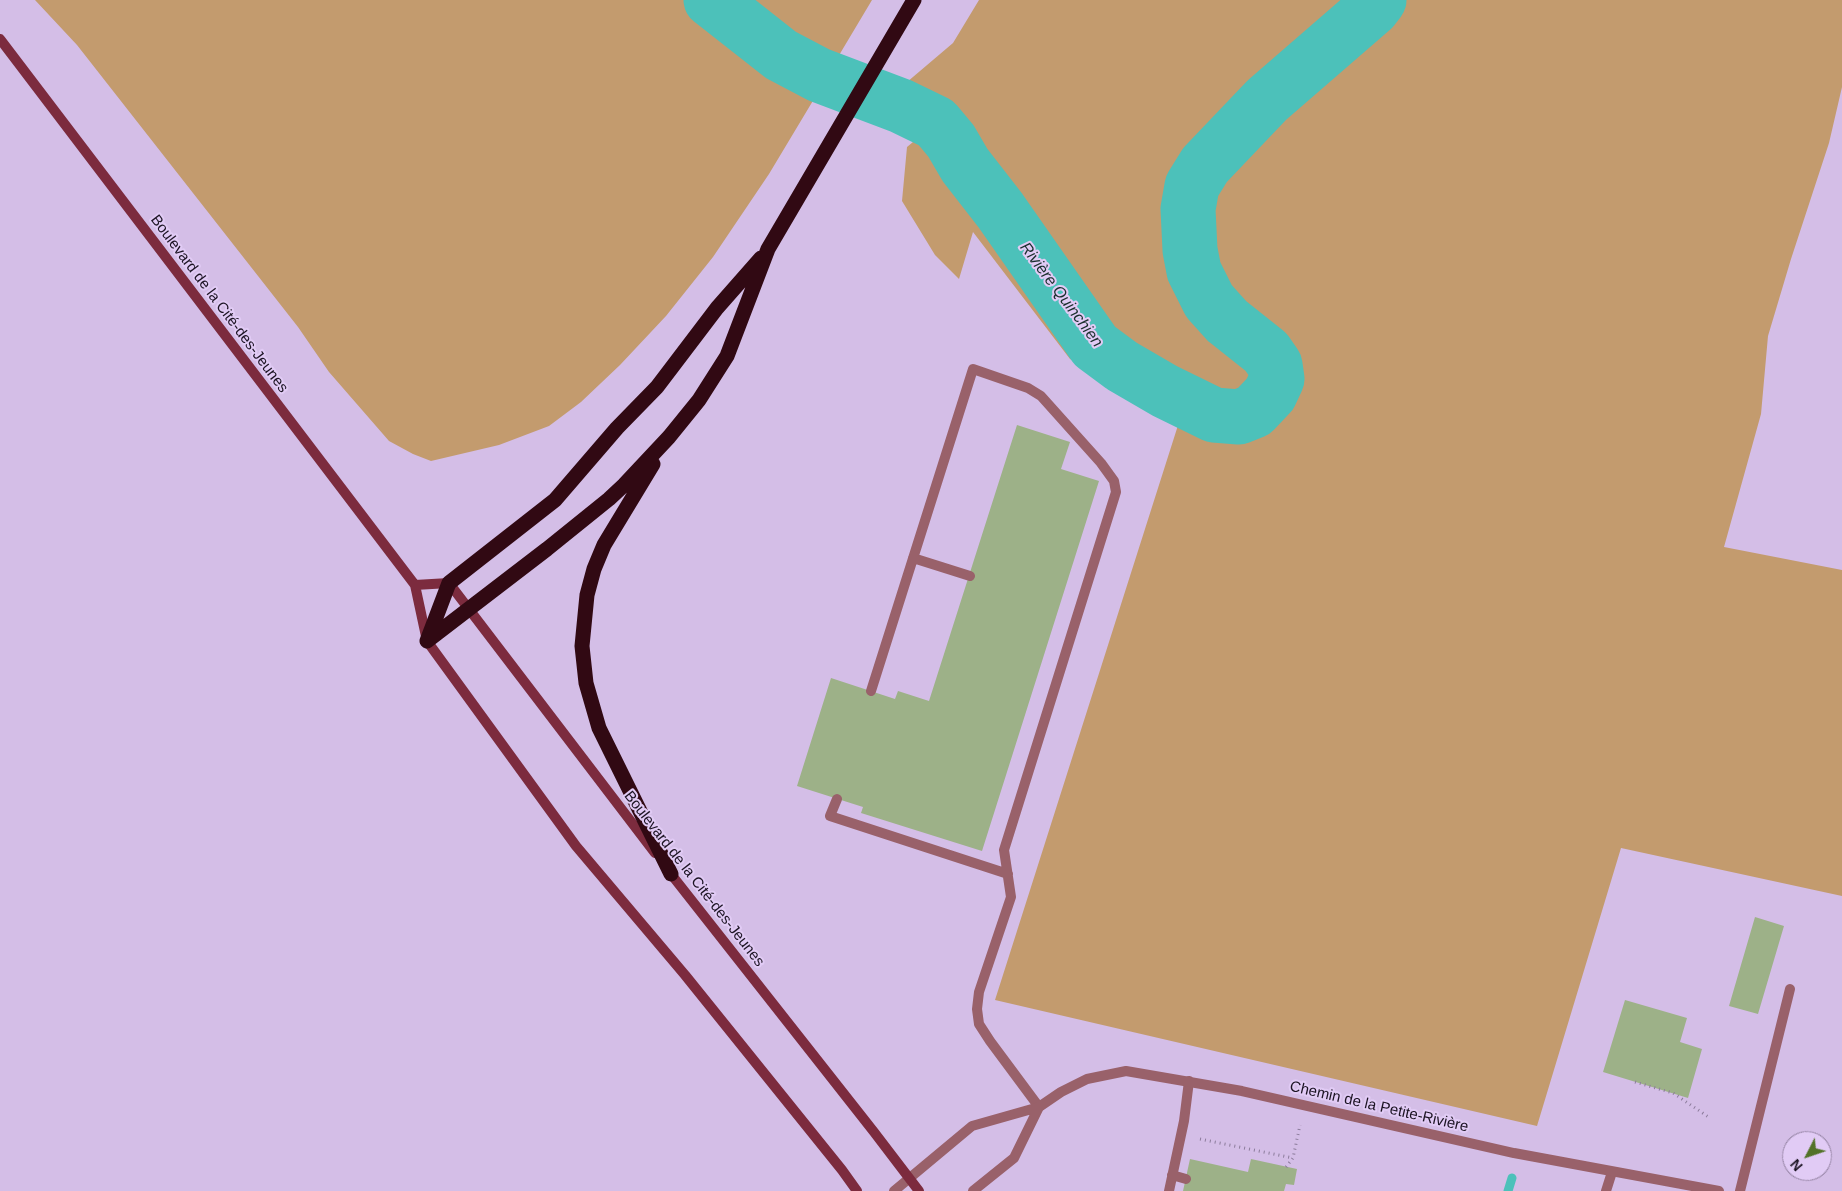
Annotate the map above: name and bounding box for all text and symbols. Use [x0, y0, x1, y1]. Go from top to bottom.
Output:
street label: Boulevard de la Cité-des-Jeunes [146, 212, 292, 396]
water label: Rivière Quinchien [1015, 239, 1107, 351]
street label: Boulevard de la Cité-des-Jeunes [620, 788, 768, 970]
street label: Chemin de la Petite-Rivière [1288, 1078, 1470, 1136]
north arrow [1782, 1131, 1832, 1181]
text: N [1787, 1156, 1806, 1174]

